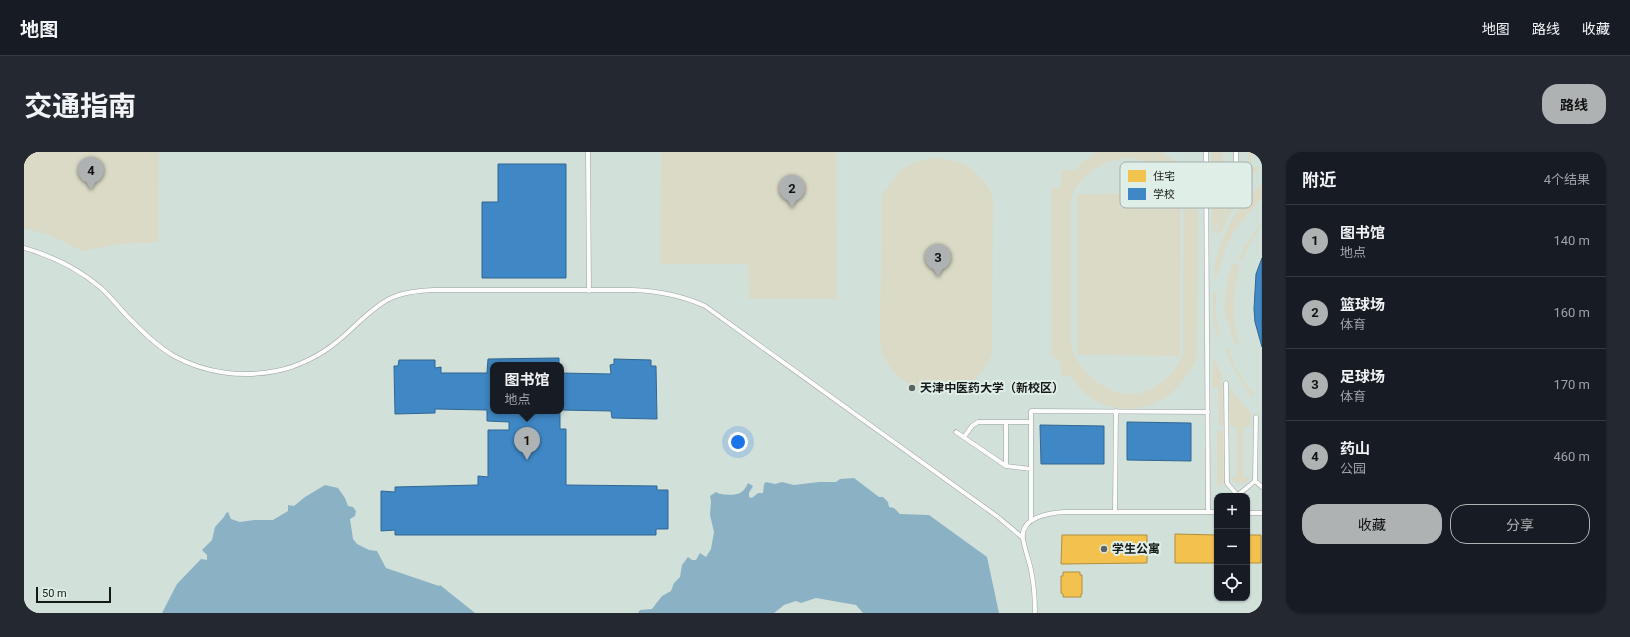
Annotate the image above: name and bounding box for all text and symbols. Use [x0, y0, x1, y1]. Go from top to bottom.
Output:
text: 地图 [20, 18, 58, 41]
text: 地图 [1482, 21, 1510, 37]
text: 路线 [1532, 21, 1560, 37]
text: 收藏 [1582, 21, 1610, 37]
button: 路线 [1542, 84, 1606, 124]
text: 交通指南 [24, 90, 136, 123]
pin: 4 [78, 157, 104, 190]
legend [1120, 162, 1252, 208]
text: 住宅 [1153, 170, 1175, 183]
text: 附近 [1302, 170, 1336, 190]
text: 4个结果 [1544, 172, 1590, 187]
pin: 2 [779, 175, 805, 208]
text: 学校 [1153, 188, 1175, 201]
text: 图书馆 [1340, 224, 1385, 242]
text: 1 [1311, 233, 1319, 248]
text: 140 m [1553, 233, 1590, 248]
pin: 3 [925, 244, 951, 277]
text: 地点 [1340, 245, 1366, 260]
text: 篮球场 [1340, 296, 1385, 314]
text: 2 [1311, 305, 1319, 320]
text: 160 m [1553, 305, 1590, 320]
text: 体育 [1340, 317, 1366, 332]
popup [490, 362, 564, 414]
text: 足球场 [1340, 368, 1385, 386]
text: 图书馆 [504, 371, 550, 389]
text: 3 [1311, 377, 1319, 392]
text: 170 m [1553, 377, 1590, 392]
place label: 天津中医药大学（新校区） [920, 381, 1064, 395]
marker: 天津中医药大学（新校区） [907, 383, 917, 393]
text: 体育 [1340, 389, 1366, 404]
text: 地点 [504, 392, 531, 407]
pin: 1 [514, 427, 540, 460]
your location [728, 432, 748, 452]
text: 药山 [1340, 440, 1370, 458]
text: 4 [1311, 449, 1319, 464]
text: 460 m [1553, 449, 1590, 464]
text: 公园 [1340, 461, 1366, 476]
map controls [1214, 493, 1250, 601]
button: + [1214, 493, 1250, 529]
button: 收藏 [1302, 504, 1442, 544]
button: 分享 [1450, 504, 1590, 544]
button: − [1214, 529, 1250, 565]
place label: 学生公寓 [1112, 542, 1160, 556]
marker: 学生公寓 [1099, 544, 1109, 554]
button: locate [1214, 565, 1250, 601]
scale bar [36, 585, 111, 604]
text: 50 m [42, 587, 67, 600]

